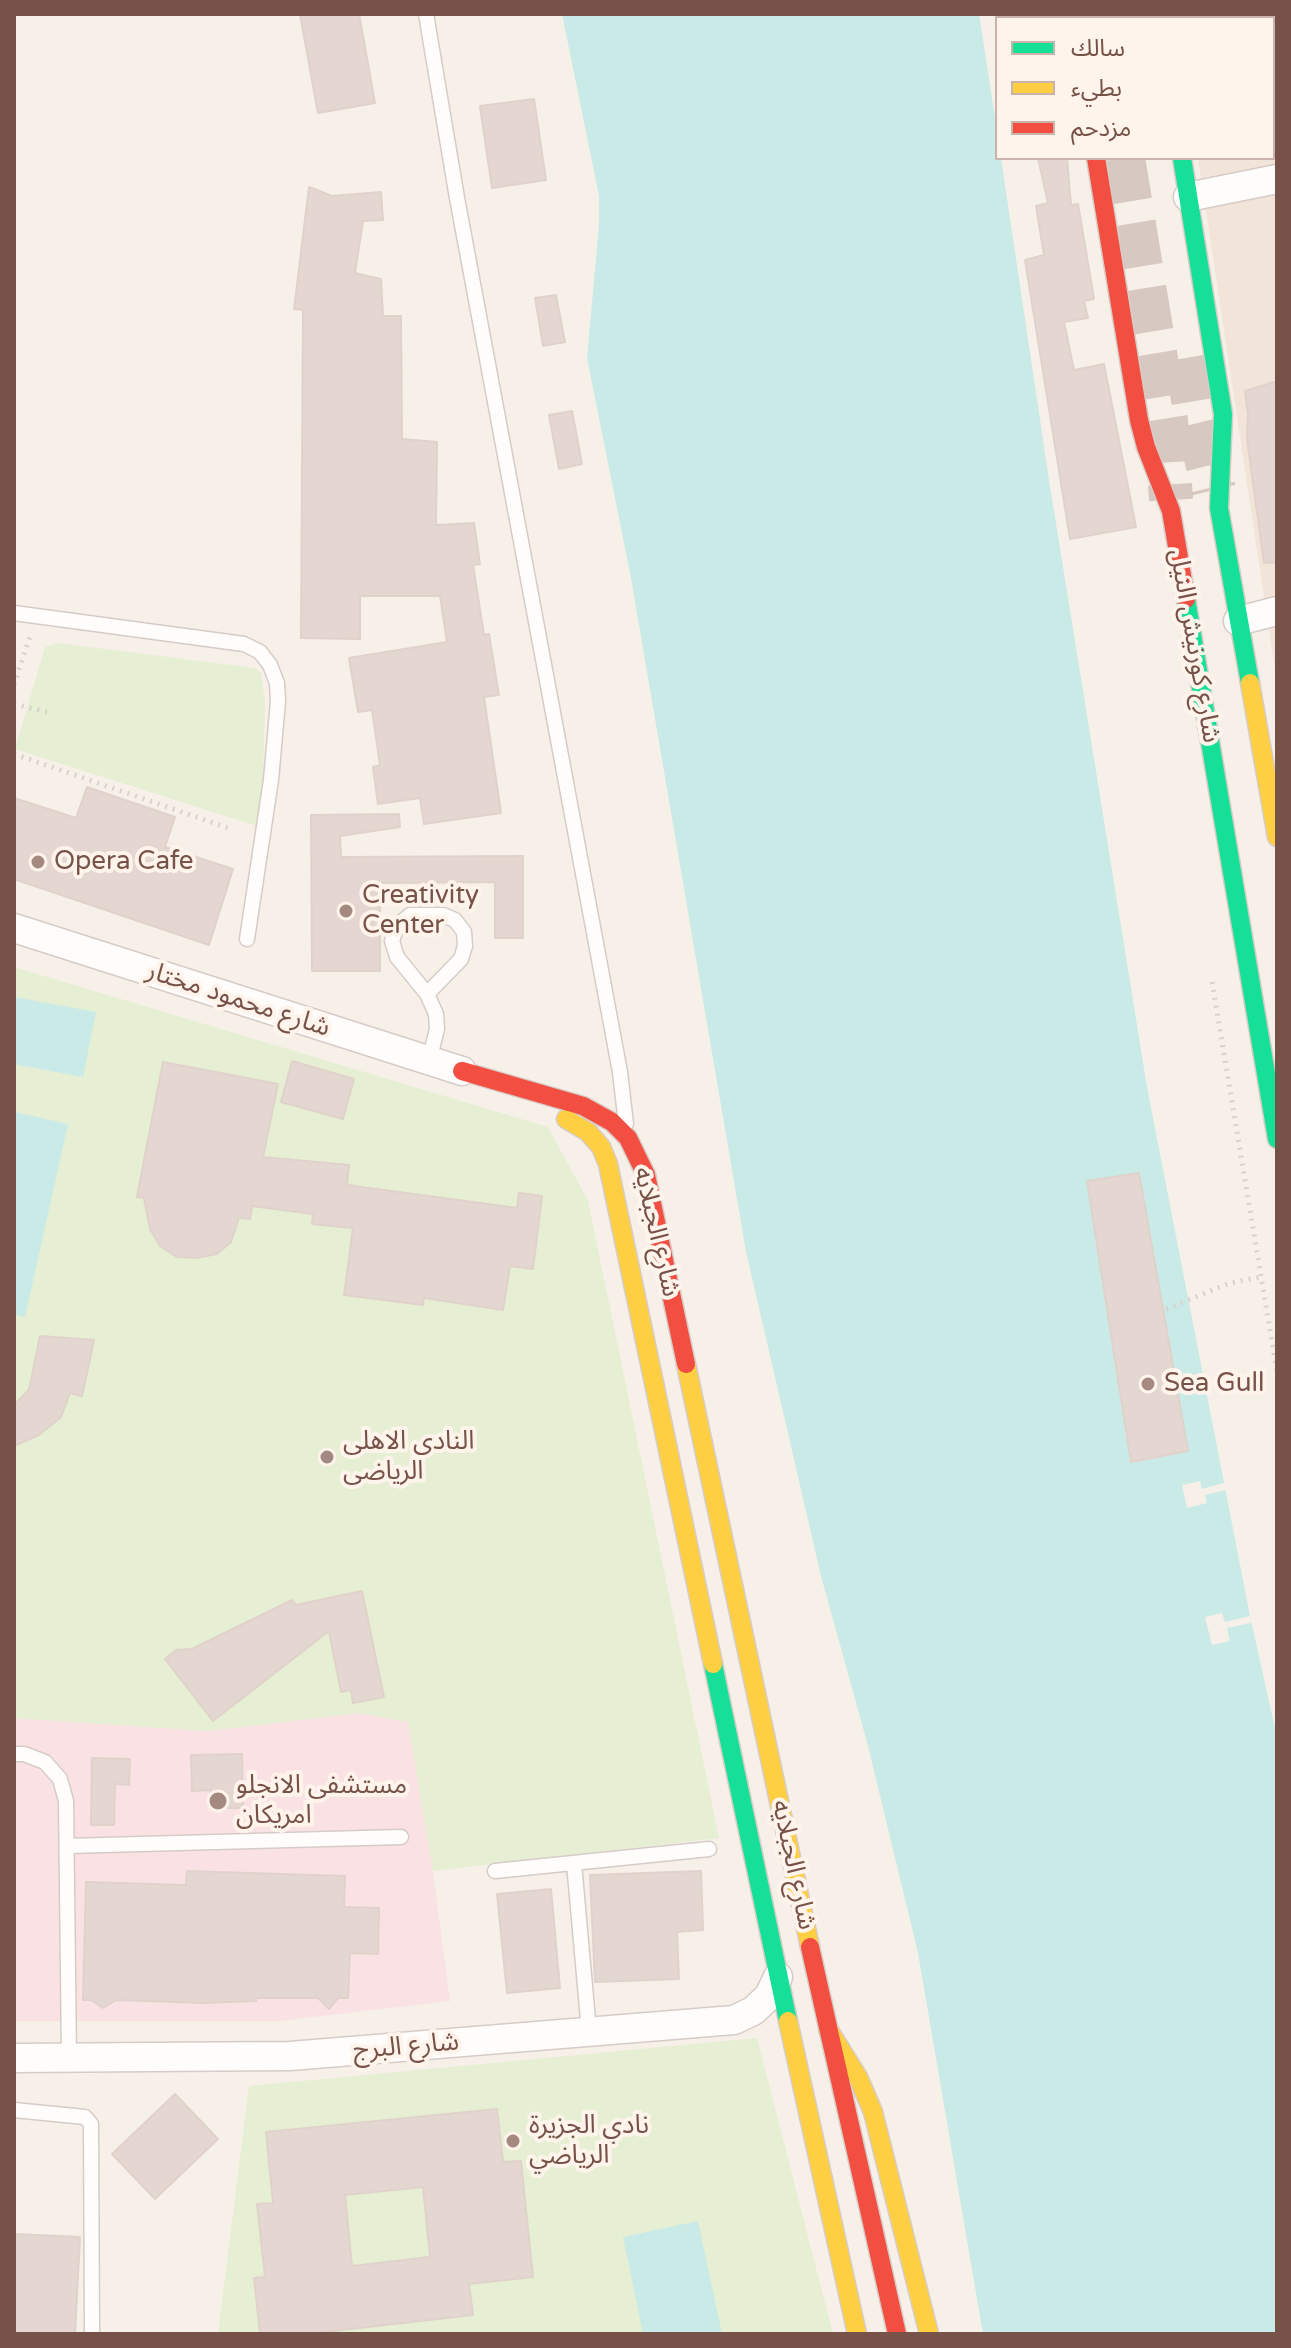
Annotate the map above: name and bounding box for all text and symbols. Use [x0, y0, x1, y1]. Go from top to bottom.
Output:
legend [995, 16, 1275, 160]
text: سالك [1071, 34, 1125, 63]
text: بطيء [1071, 74, 1122, 103]
text: مزدحم [1071, 114, 1131, 143]
street label: شارع كورنيش النيل [1162, 547, 1226, 745]
place label: Opera Cafe [54, 846, 194, 878]
marker: Opera Cafe [29, 853, 47, 871]
place label: Creativity Center [362, 880, 479, 942]
marker: Creativity Center [337, 902, 355, 920]
street label: شارع محمود مختار [142, 956, 334, 1044]
street label: شارع الجبلايه [626, 1164, 686, 1300]
place label: Sea Gull [1164, 1368, 1265, 1400]
marker: Sea Gull [1139, 1375, 1157, 1393]
place label: النادى الاهلى الرياضى [343, 1426, 475, 1488]
marker: النادى الاهلى الرياضى [318, 1448, 336, 1466]
place label: مستشفى الانجلو امريكان [236, 1770, 407, 1832]
marker: مستشفى الانجلو امريكان [207, 1790, 229, 1812]
street label: شارع الجبلايه [764, 1797, 822, 1933]
street label: شارع البرج [352, 2027, 460, 2067]
place label: نادي الجزيرة الرياضي [529, 2110, 649, 2172]
marker: نادي الجزيرة الرياضي [504, 2132, 522, 2150]

